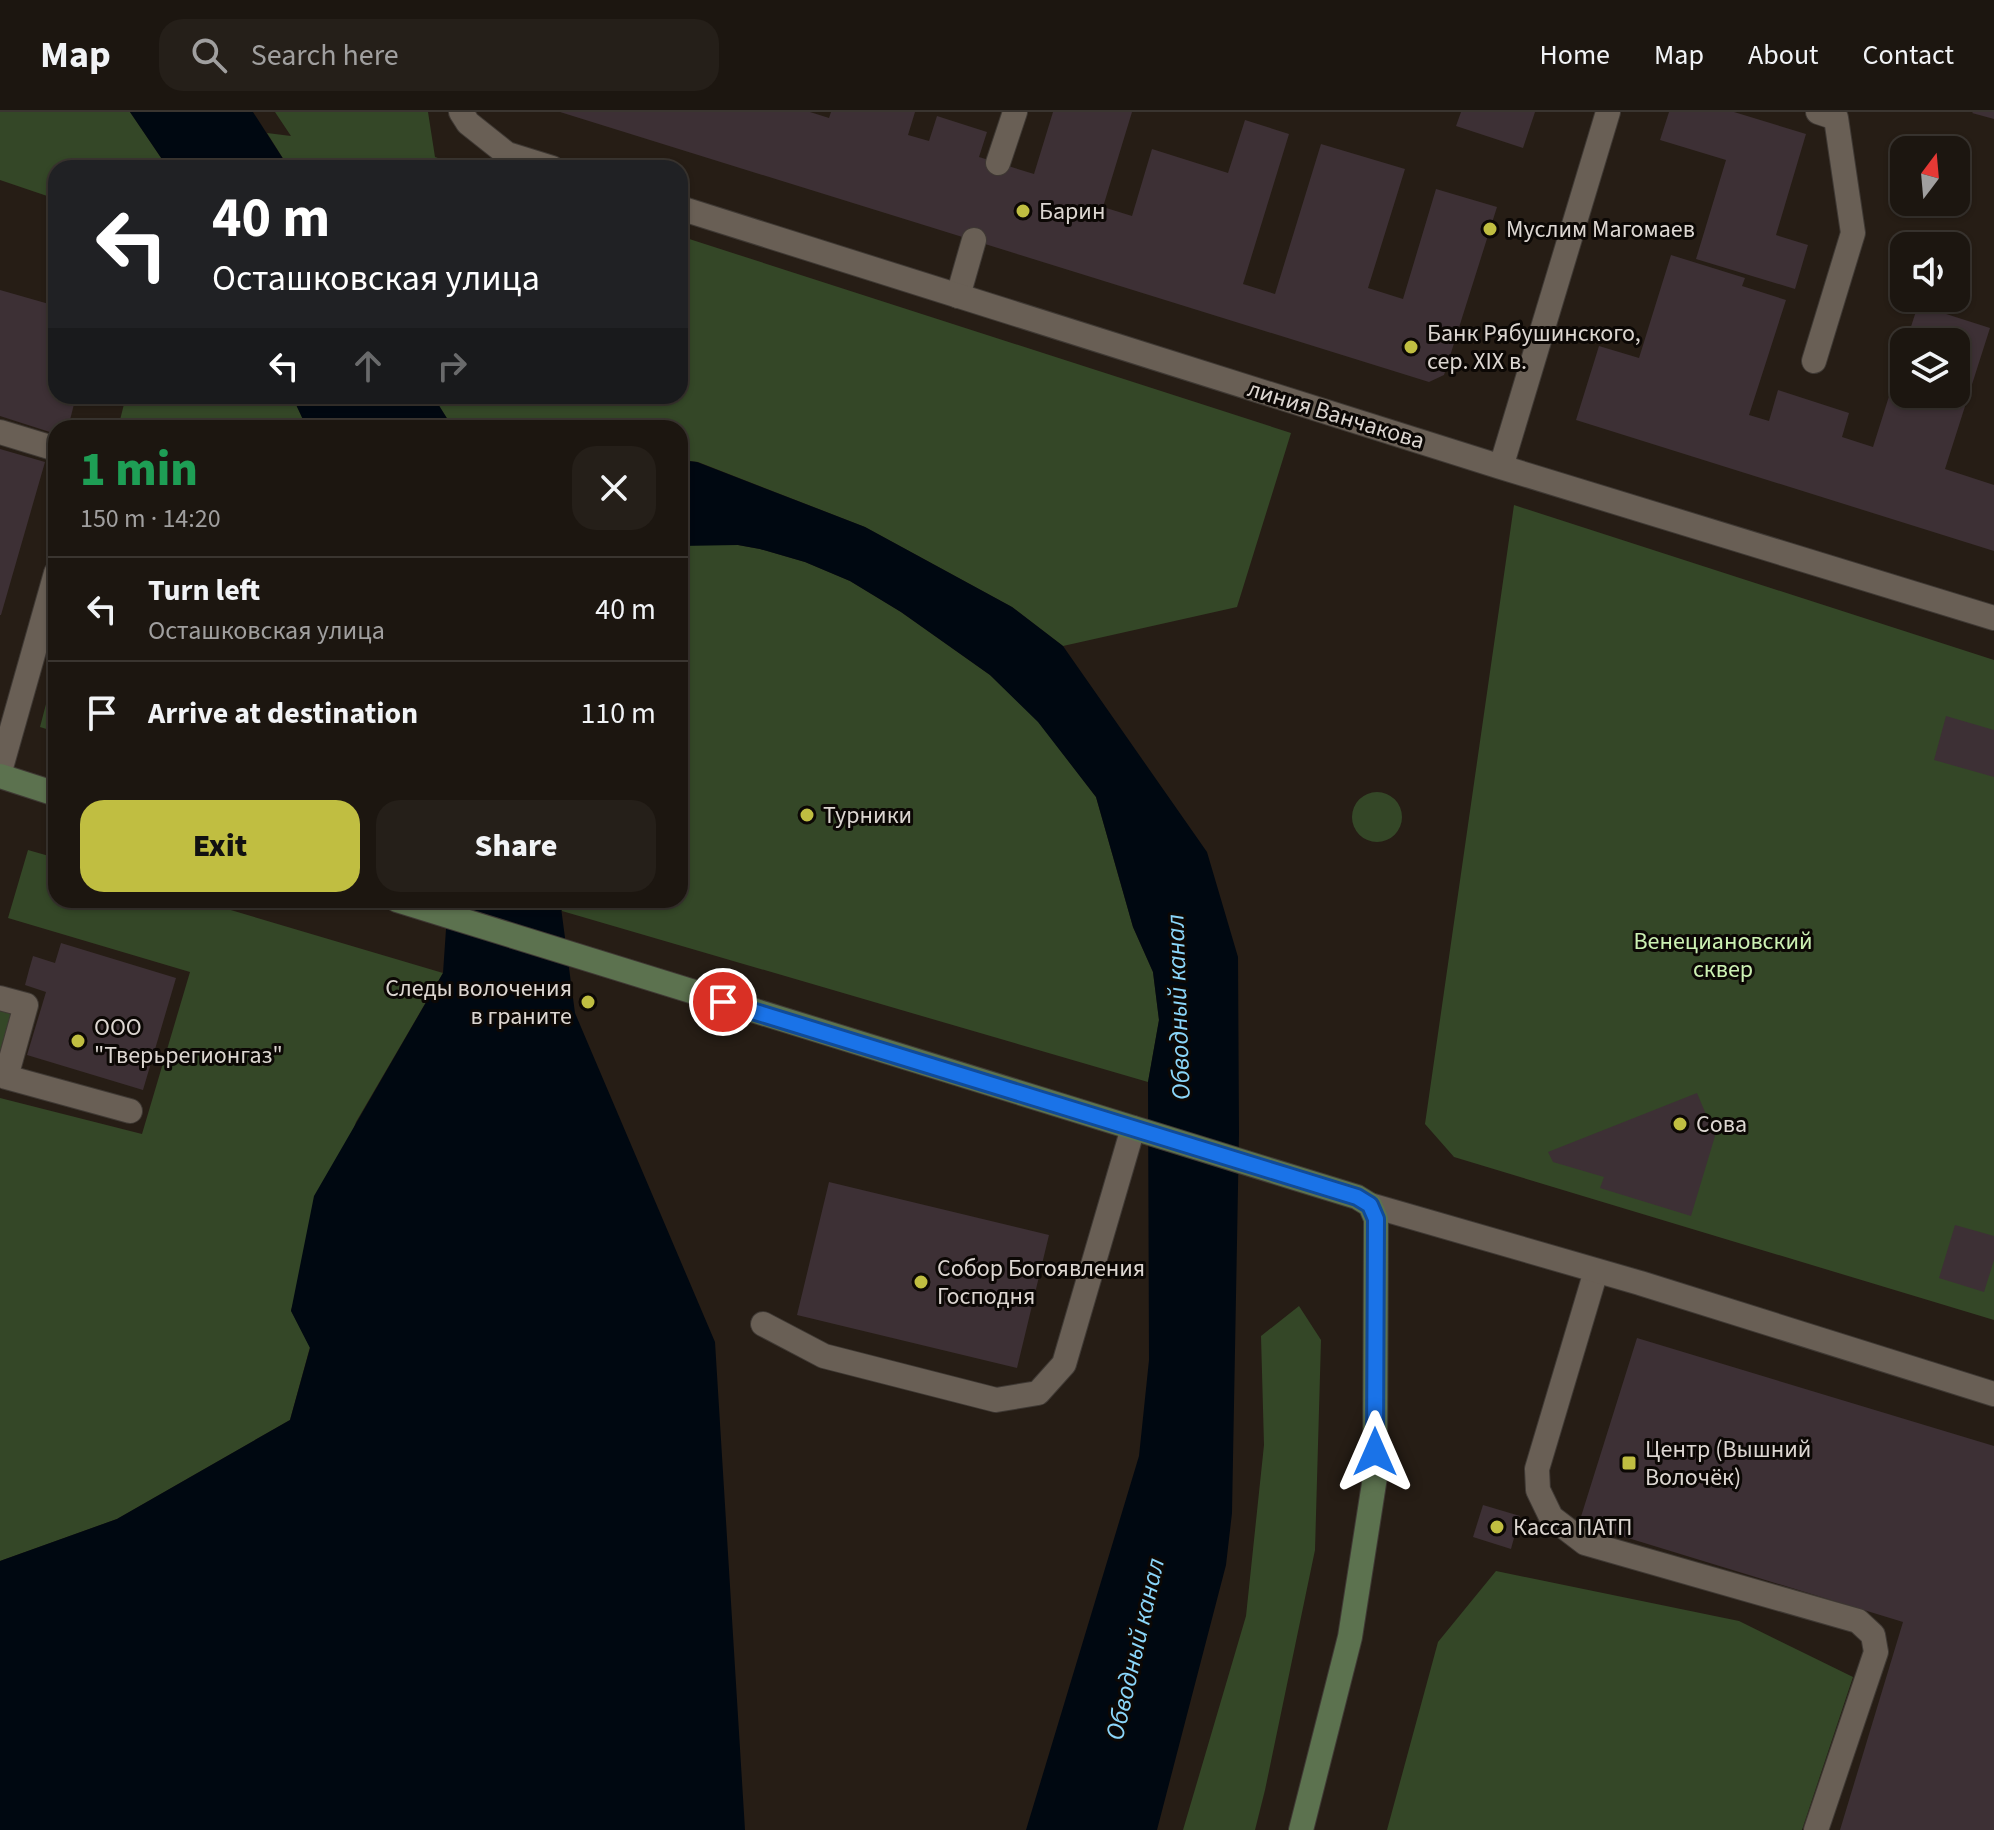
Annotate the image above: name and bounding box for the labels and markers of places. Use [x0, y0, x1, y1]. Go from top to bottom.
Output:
place label: Барин [1039, 194, 1105, 229]
marker: Барин [1014, 202, 1032, 220]
place label: Муслим Магомаев [1506, 212, 1695, 247]
marker: Муслим Магомаев [1481, 220, 1499, 238]
place label: Банк Рябушинского, сер. XIX в. [1427, 316, 1641, 379]
marker: Банк Рябушинского, сер. XIX в. [1402, 338, 1420, 356]
place label: Турники [823, 798, 912, 833]
marker: Турники [798, 806, 816, 824]
pin [689, 968, 757, 1036]
place label: Следы волочения в граните [385, 971, 572, 1034]
marker: Следы волочения в граните [579, 993, 597, 1011]
place label: ООО "Тверьрегионгаз" [94, 1010, 283, 1073]
marker: ООО "Тверьрегионгаз" [69, 1032, 87, 1050]
place label: Сова [1696, 1107, 1747, 1142]
marker: Сова [1671, 1115, 1689, 1133]
place label: Собор Богоявления Господня [937, 1251, 1145, 1314]
marker: Собор Богоявления Господня [912, 1273, 930, 1291]
place label: Центр (Вышний Волочёк) [1645, 1432, 1811, 1495]
marker: Центр (Вышний Волочёк) [1620, 1454, 1638, 1472]
place label: Касса ПАТП [1513, 1510, 1633, 1545]
marker: Касса ПАТП [1488, 1518, 1506, 1536]

